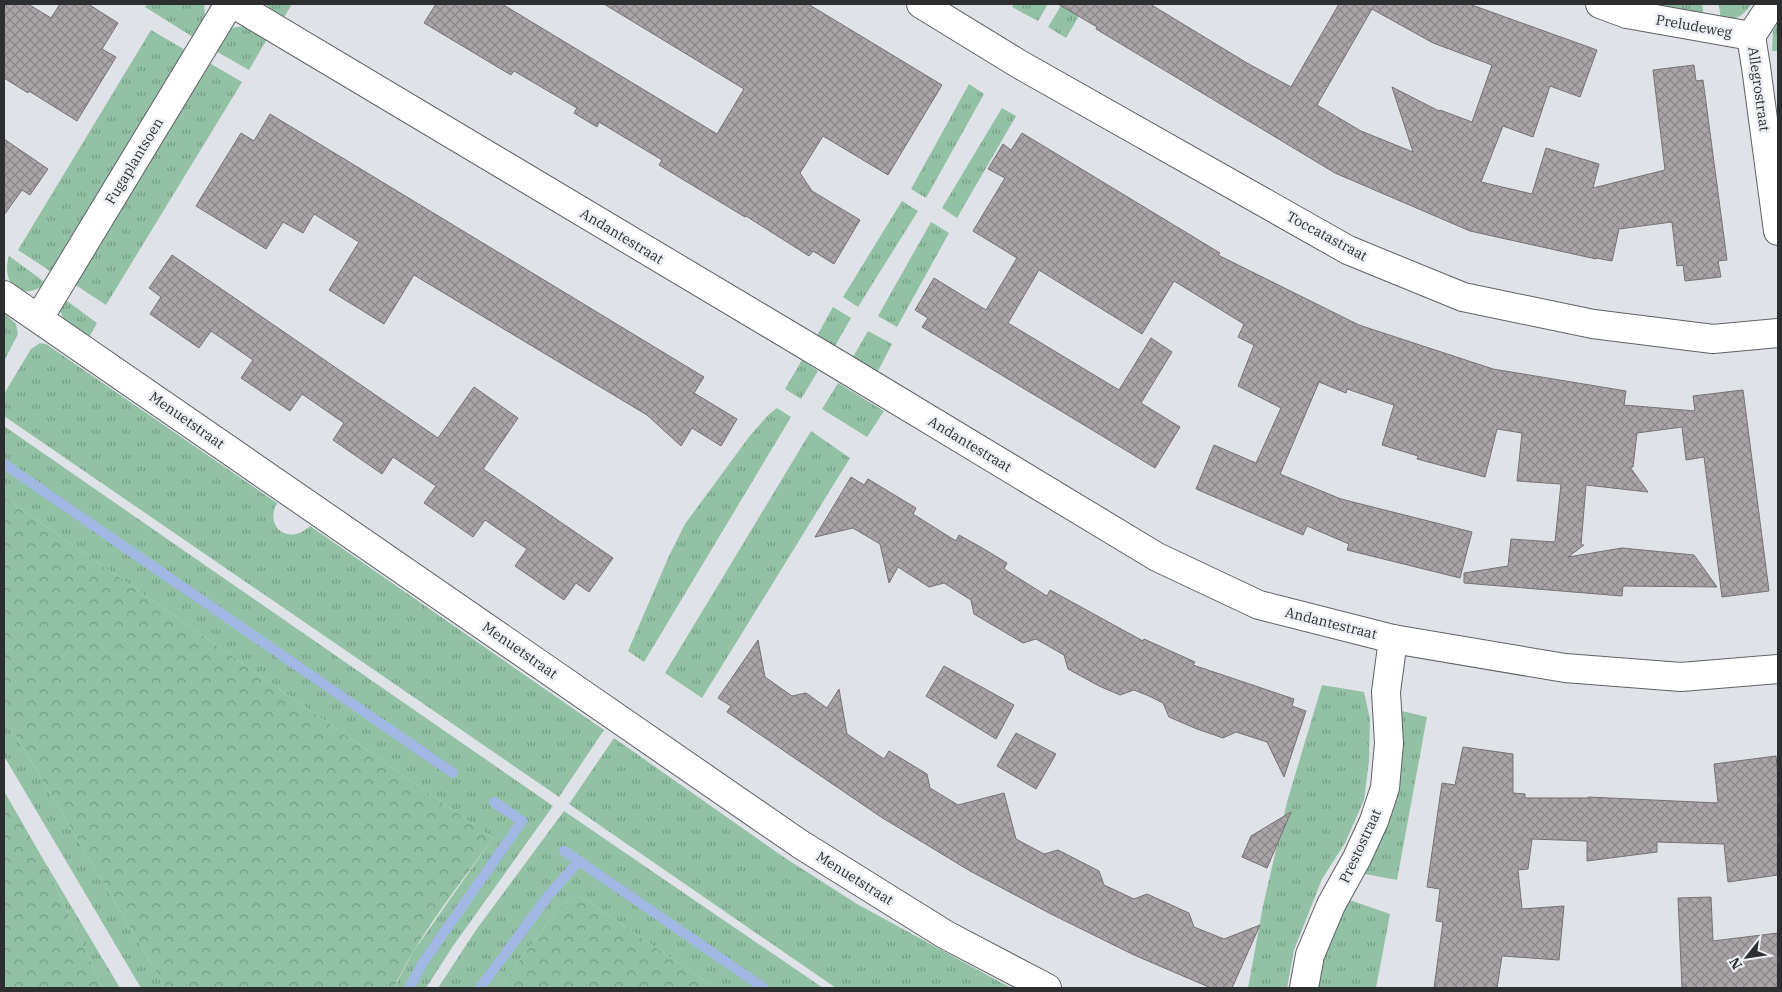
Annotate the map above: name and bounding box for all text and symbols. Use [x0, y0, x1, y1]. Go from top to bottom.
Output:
street label: Preludeweg [1654, 10, 1734, 42]
street label: Allegrostraat [1744, 46, 1774, 132]
street label: Fugaplantsoen [101, 114, 167, 208]
street label: Andantestraat [577, 204, 667, 268]
street label: Toccatastraat [1284, 207, 1371, 265]
street label: Menuetstraat [146, 387, 228, 453]
street label: Andantestraat [925, 412, 1015, 476]
street label: Andantestraat [1283, 603, 1379, 643]
street label: Menuetstraat [479, 617, 561, 683]
street label: Prestostraat [1335, 806, 1385, 886]
street label: Menuetstraat [813, 847, 897, 909]
north arrow [1722, 932, 1772, 982]
text: N [1725, 954, 1746, 973]

